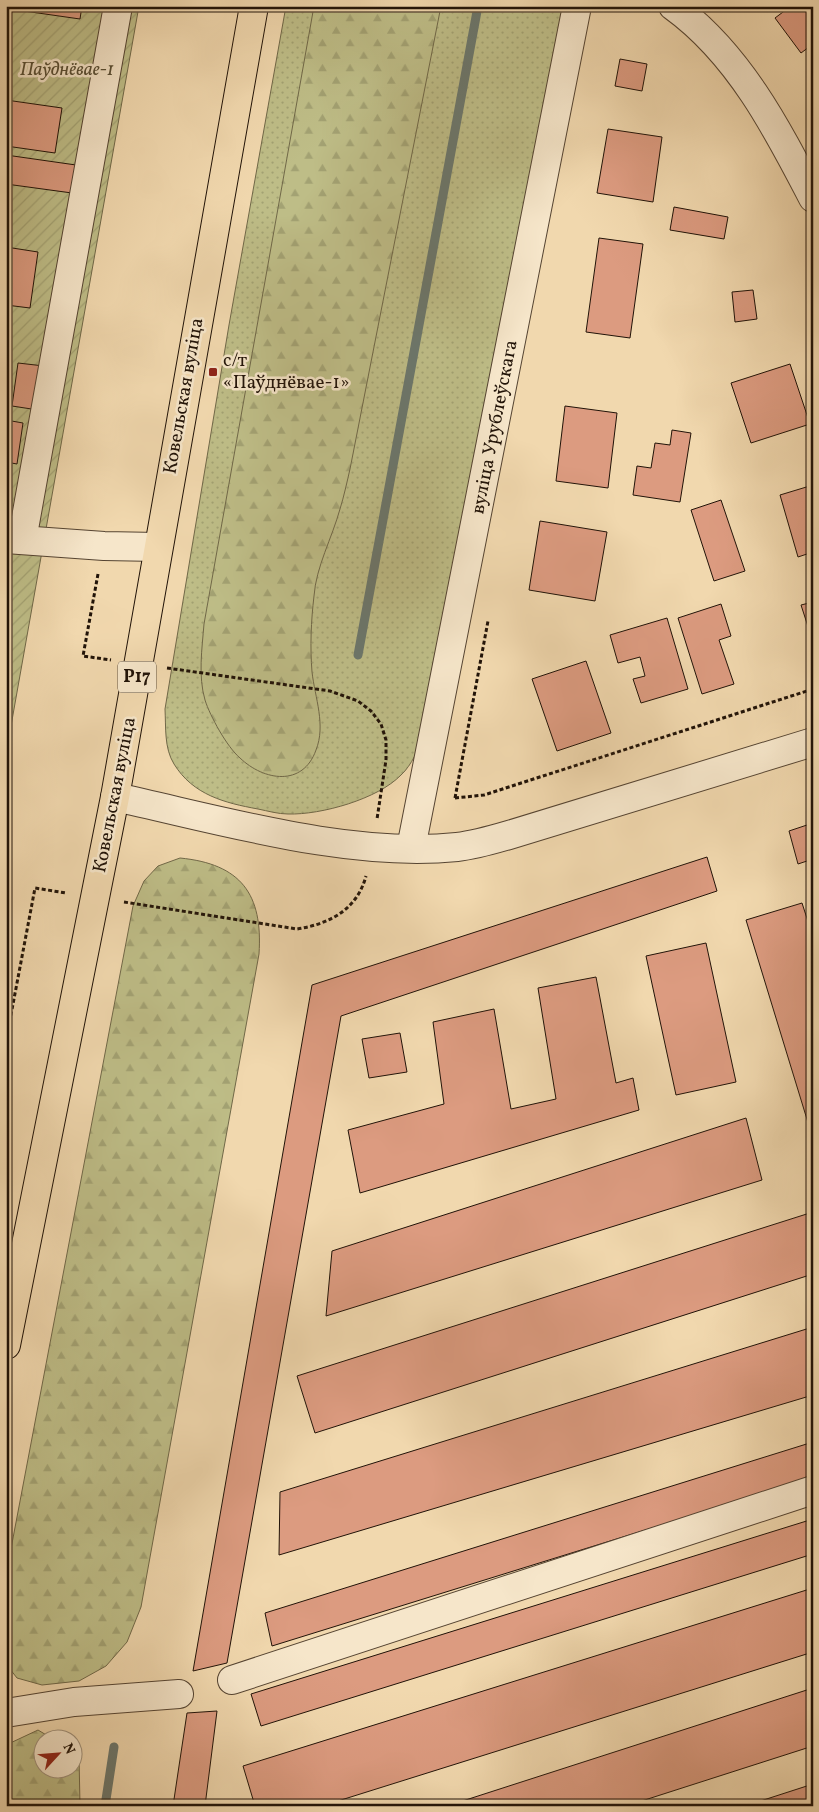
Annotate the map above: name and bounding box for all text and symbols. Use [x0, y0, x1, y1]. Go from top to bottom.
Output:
park label: Паўднёвае-1 [20, 57, 114, 83]
street label: Ковельская вуліца [157, 316, 211, 476]
street label: вуліца Урублеўскага [465, 338, 525, 516]
place label: с/т «Паўднёвае-1» [223, 348, 350, 396]
marker: с/т «Паўднёвае-1» [207, 366, 219, 378]
road number: Р17 [118, 662, 156, 692]
street label: Ковельская вуліца [87, 715, 143, 875]
north arrow [32, 1730, 82, 1780]
text: N [58, 1740, 79, 1758]

